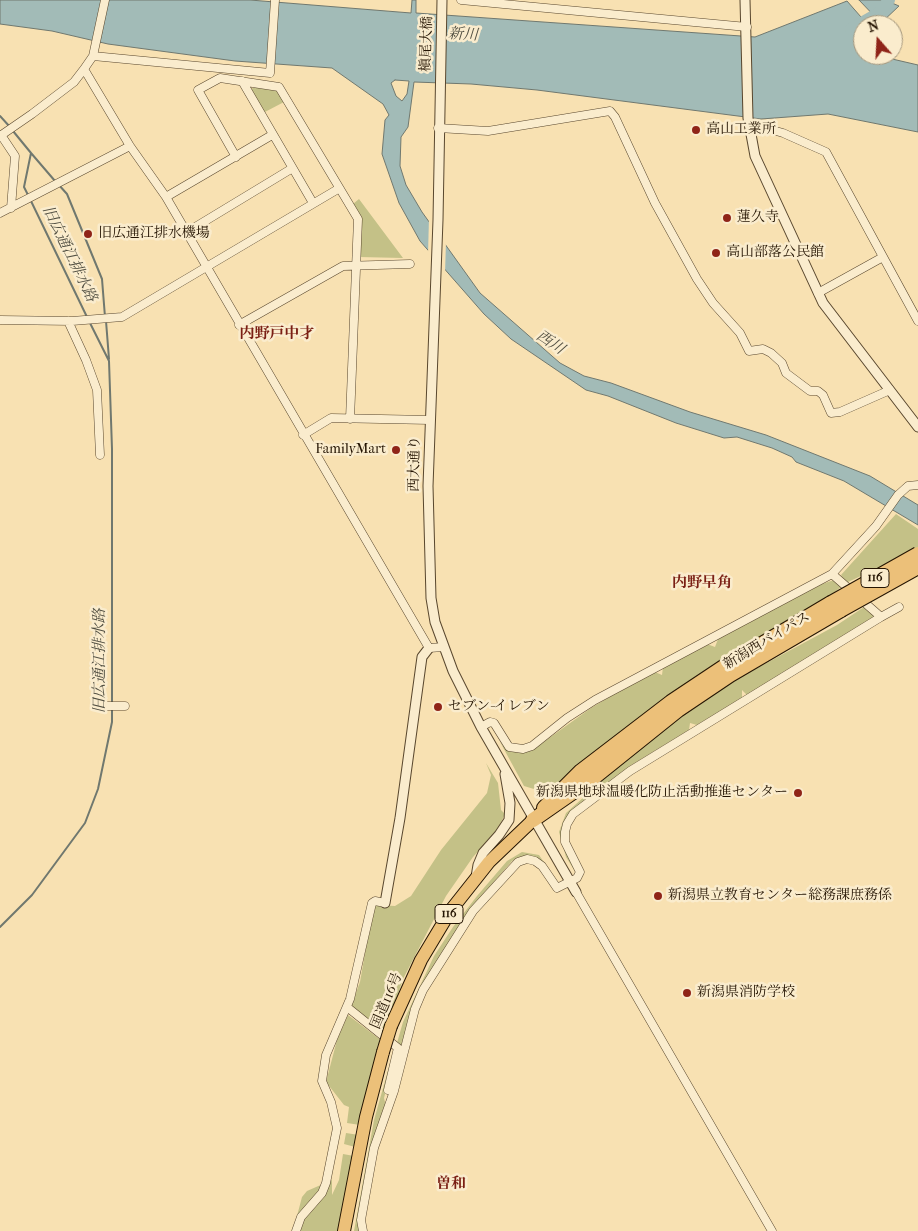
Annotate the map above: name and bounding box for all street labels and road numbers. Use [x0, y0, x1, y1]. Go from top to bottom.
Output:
street label: 槇尾大橋 [418, 16, 436, 72]
street label: 西大通り [406, 436, 424, 492]
road number: 116 [861, 568, 889, 588]
street label: 新潟西バイパス [721, 609, 813, 673]
road number: 116 [435, 904, 463, 924]
street label: 国道116号 [368, 970, 406, 1032]

